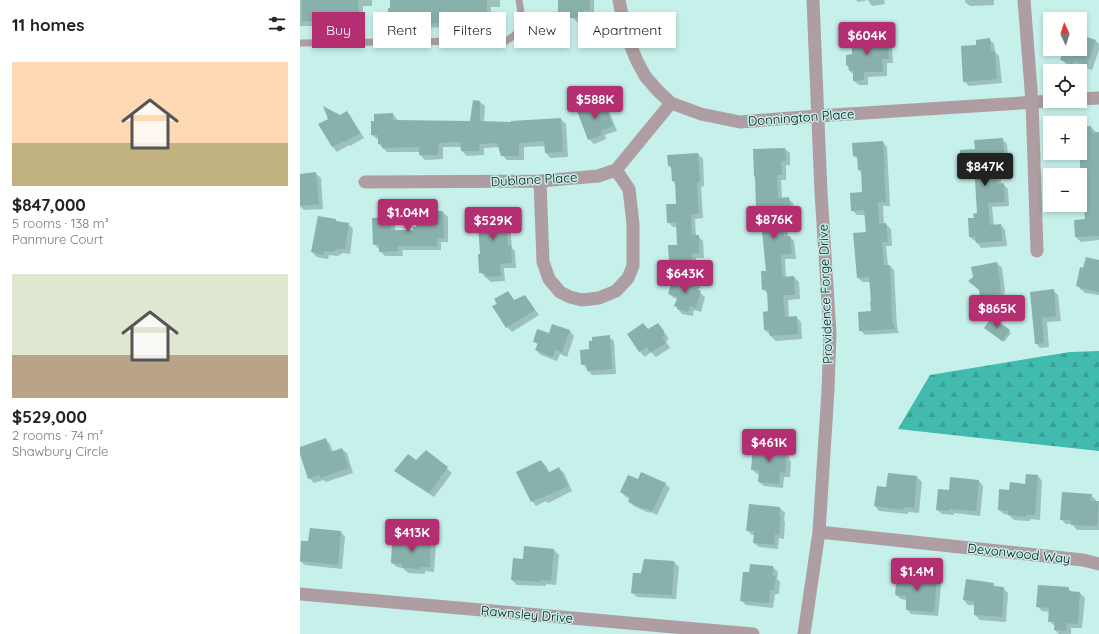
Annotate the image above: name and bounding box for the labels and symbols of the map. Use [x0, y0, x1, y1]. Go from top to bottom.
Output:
north arrow [1043, 12, 1087, 56]
pin: $604K [839, 22, 895, 56]
pin: $588K [567, 86, 623, 120]
street label: Donnington Place [747, 105, 855, 129]
pin: $847K [957, 153, 1013, 187]
street label: Dublane Place [490, 169, 578, 189]
pin: $1.04M [375, 199, 441, 233]
pin: $876K [746, 206, 802, 240]
pin: $529K [465, 207, 521, 241]
street label: Providence Forge Drive [815, 224, 835, 364]
pin: $643K [657, 260, 713, 294]
pin: $865K [969, 295, 1025, 329]
pin: $461K [741, 429, 797, 463]
pin: $413K [384, 519, 440, 553]
street label: Devonwood Way [967, 540, 1071, 566]
pin: $1.4M [889, 558, 945, 592]
street label: Rawnsley Drive [480, 602, 574, 626]

